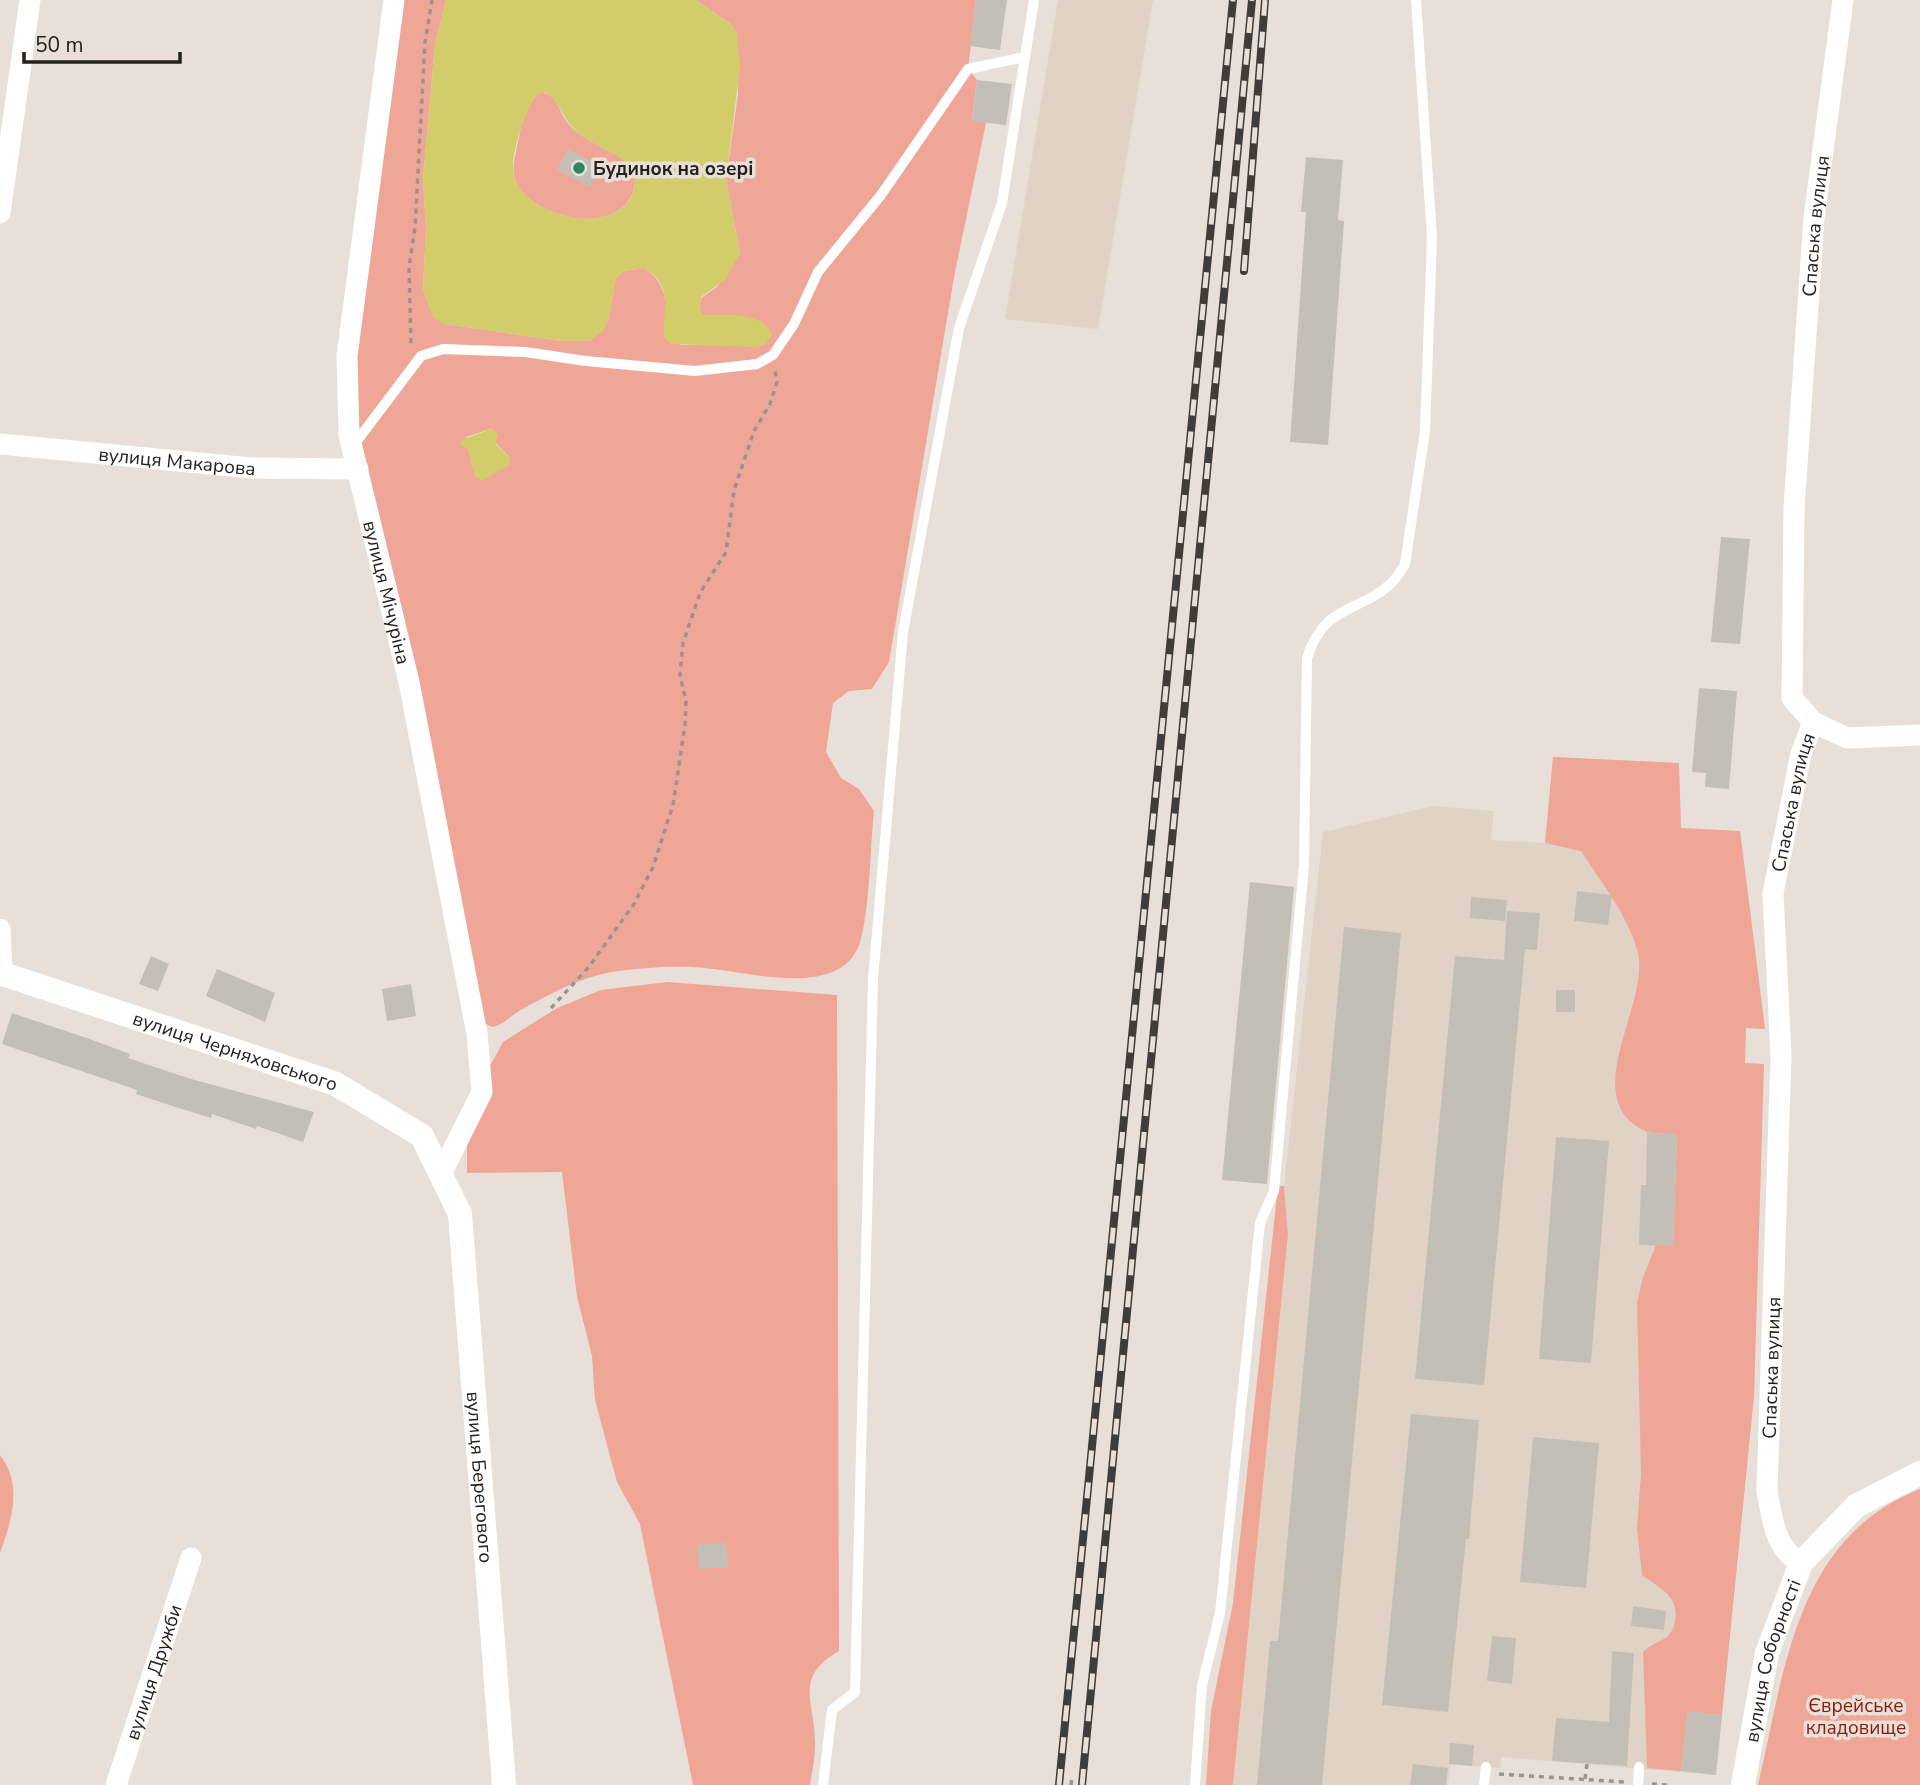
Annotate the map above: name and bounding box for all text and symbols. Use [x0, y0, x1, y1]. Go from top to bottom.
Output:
scale bar [24, 21, 180, 65]
text: 50 m [35, 31, 84, 59]
street label: Спаська вулиця [1797, 154, 1836, 297]
place label: Будинок на озері [593, 156, 753, 182]
marker: Будинок на озері [571, 160, 587, 176]
street label: вулиця Макарова [97, 441, 257, 482]
street label: вулиця Мічуріна [356, 518, 416, 667]
street label: Спаська вулиця [1766, 729, 1822, 874]
street label: вулиця Черняховського [129, 1006, 341, 1098]
street label: Спаська вулиця [1757, 1296, 1787, 1439]
street label: вулиця Берегового [460, 1390, 499, 1564]
street label: вулиця Соборності [1739, 1576, 1808, 1744]
street label: вулиця Дружби [120, 1601, 189, 1743]
park label: Єврейське кладовище [1806, 1693, 1906, 1741]

